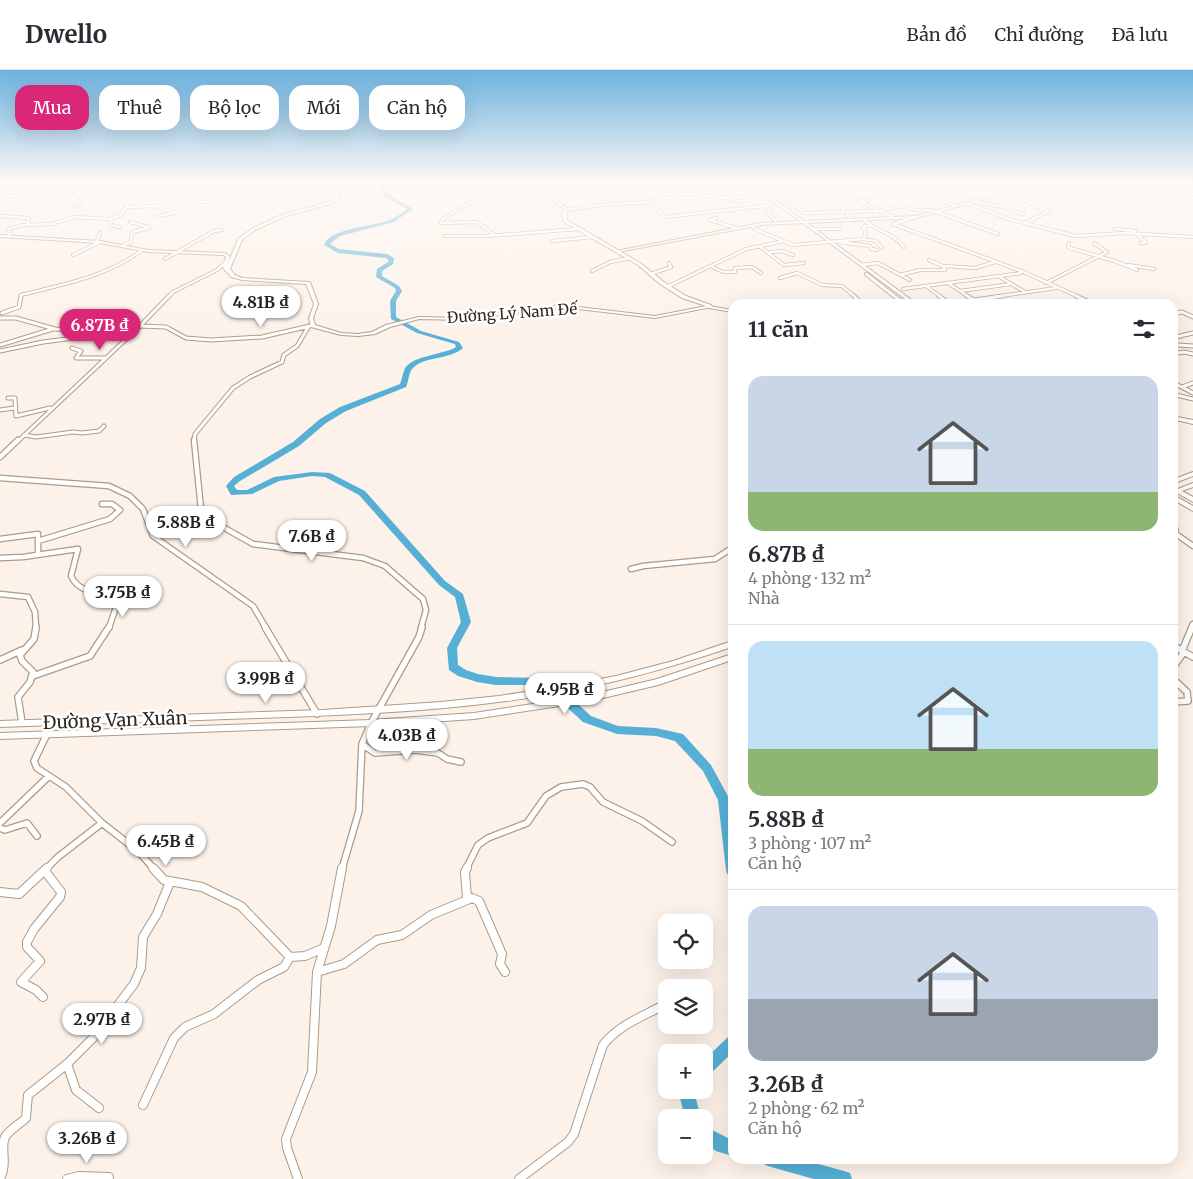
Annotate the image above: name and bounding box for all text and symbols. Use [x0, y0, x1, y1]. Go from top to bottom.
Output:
text: Dwello [25, 19, 107, 50]
text: Bản đồ [907, 23, 966, 46]
text: Chỉ đường [994, 23, 1084, 46]
text: Đã lưu [1112, 23, 1168, 46]
chip: Mua [15, 85, 89, 130]
chip: Thuê [99, 85, 180, 130]
chip: Bộ lọc [190, 85, 279, 130]
chip: Mới [289, 85, 359, 130]
chip: Căn hộ [369, 85, 465, 130]
pin: 4.81B ₫ [215, 286, 307, 328]
text: 4.81B ₫ [232, 292, 290, 312]
street label: Đường Lý Nam Đế [446, 298, 579, 327]
pin: 6.87B ₫ [54, 308, 146, 351]
text: 6.87B ₫ [71, 315, 129, 335]
icon: filters [1130, 315, 1158, 343]
text: 11 căn [748, 316, 808, 343]
icon: home [908, 408, 998, 498]
pin: 5.88B ₫ [140, 506, 232, 548]
text: 5.88B ₫ [157, 512, 215, 532]
pin: 7.6B ₫ [271, 520, 353, 562]
text: 7.6B ₫ [288, 526, 336, 546]
text: 6.87B ₫ [748, 541, 825, 568]
text: 4 phòng · 132 m² [748, 568, 871, 588]
pin: 3.75B ₫ [77, 576, 169, 618]
text: 3.75B ₫ [95, 582, 151, 602]
text: Nhà [748, 588, 780, 608]
pin: 3.99B ₫ [220, 662, 312, 704]
text: 3.99B ₫ [237, 668, 295, 688]
pin: 4.95B ₫ [519, 672, 611, 715]
icon: home [908, 674, 998, 764]
text: 4.95B ₫ [536, 679, 594, 699]
street label: Đường Vạn Xuân [42, 706, 188, 734]
pin: 4.03B ₫ [361, 718, 453, 761]
text: 4.03B ₫ [378, 725, 436, 745]
text: 5.88B ₫ [748, 806, 825, 833]
pin: 6.45B ₫ [120, 824, 212, 867]
text: 6.45B ₫ [137, 831, 195, 851]
text: 3 phòng · 107 m² [748, 833, 871, 853]
text: Căn hộ [748, 853, 801, 873]
map controls [658, 914, 713, 1164]
button: locate [658, 914, 713, 969]
icon: home [908, 939, 998, 1029]
button: layers [658, 979, 713, 1034]
pin: 2.97B ₫ [56, 1002, 148, 1045]
text: 2.97B ₫ [73, 1009, 131, 1029]
button: + [658, 1044, 713, 1099]
text: 3.26B ₫ [748, 1071, 824, 1098]
text: 2 phòng · 62 m² [748, 1098, 865, 1118]
button: − [658, 1109, 713, 1164]
text: Căn hộ [748, 1118, 801, 1138]
pin: 3.26B ₫ [41, 1122, 133, 1164]
text: 3.26B ₫ [58, 1128, 116, 1148]

